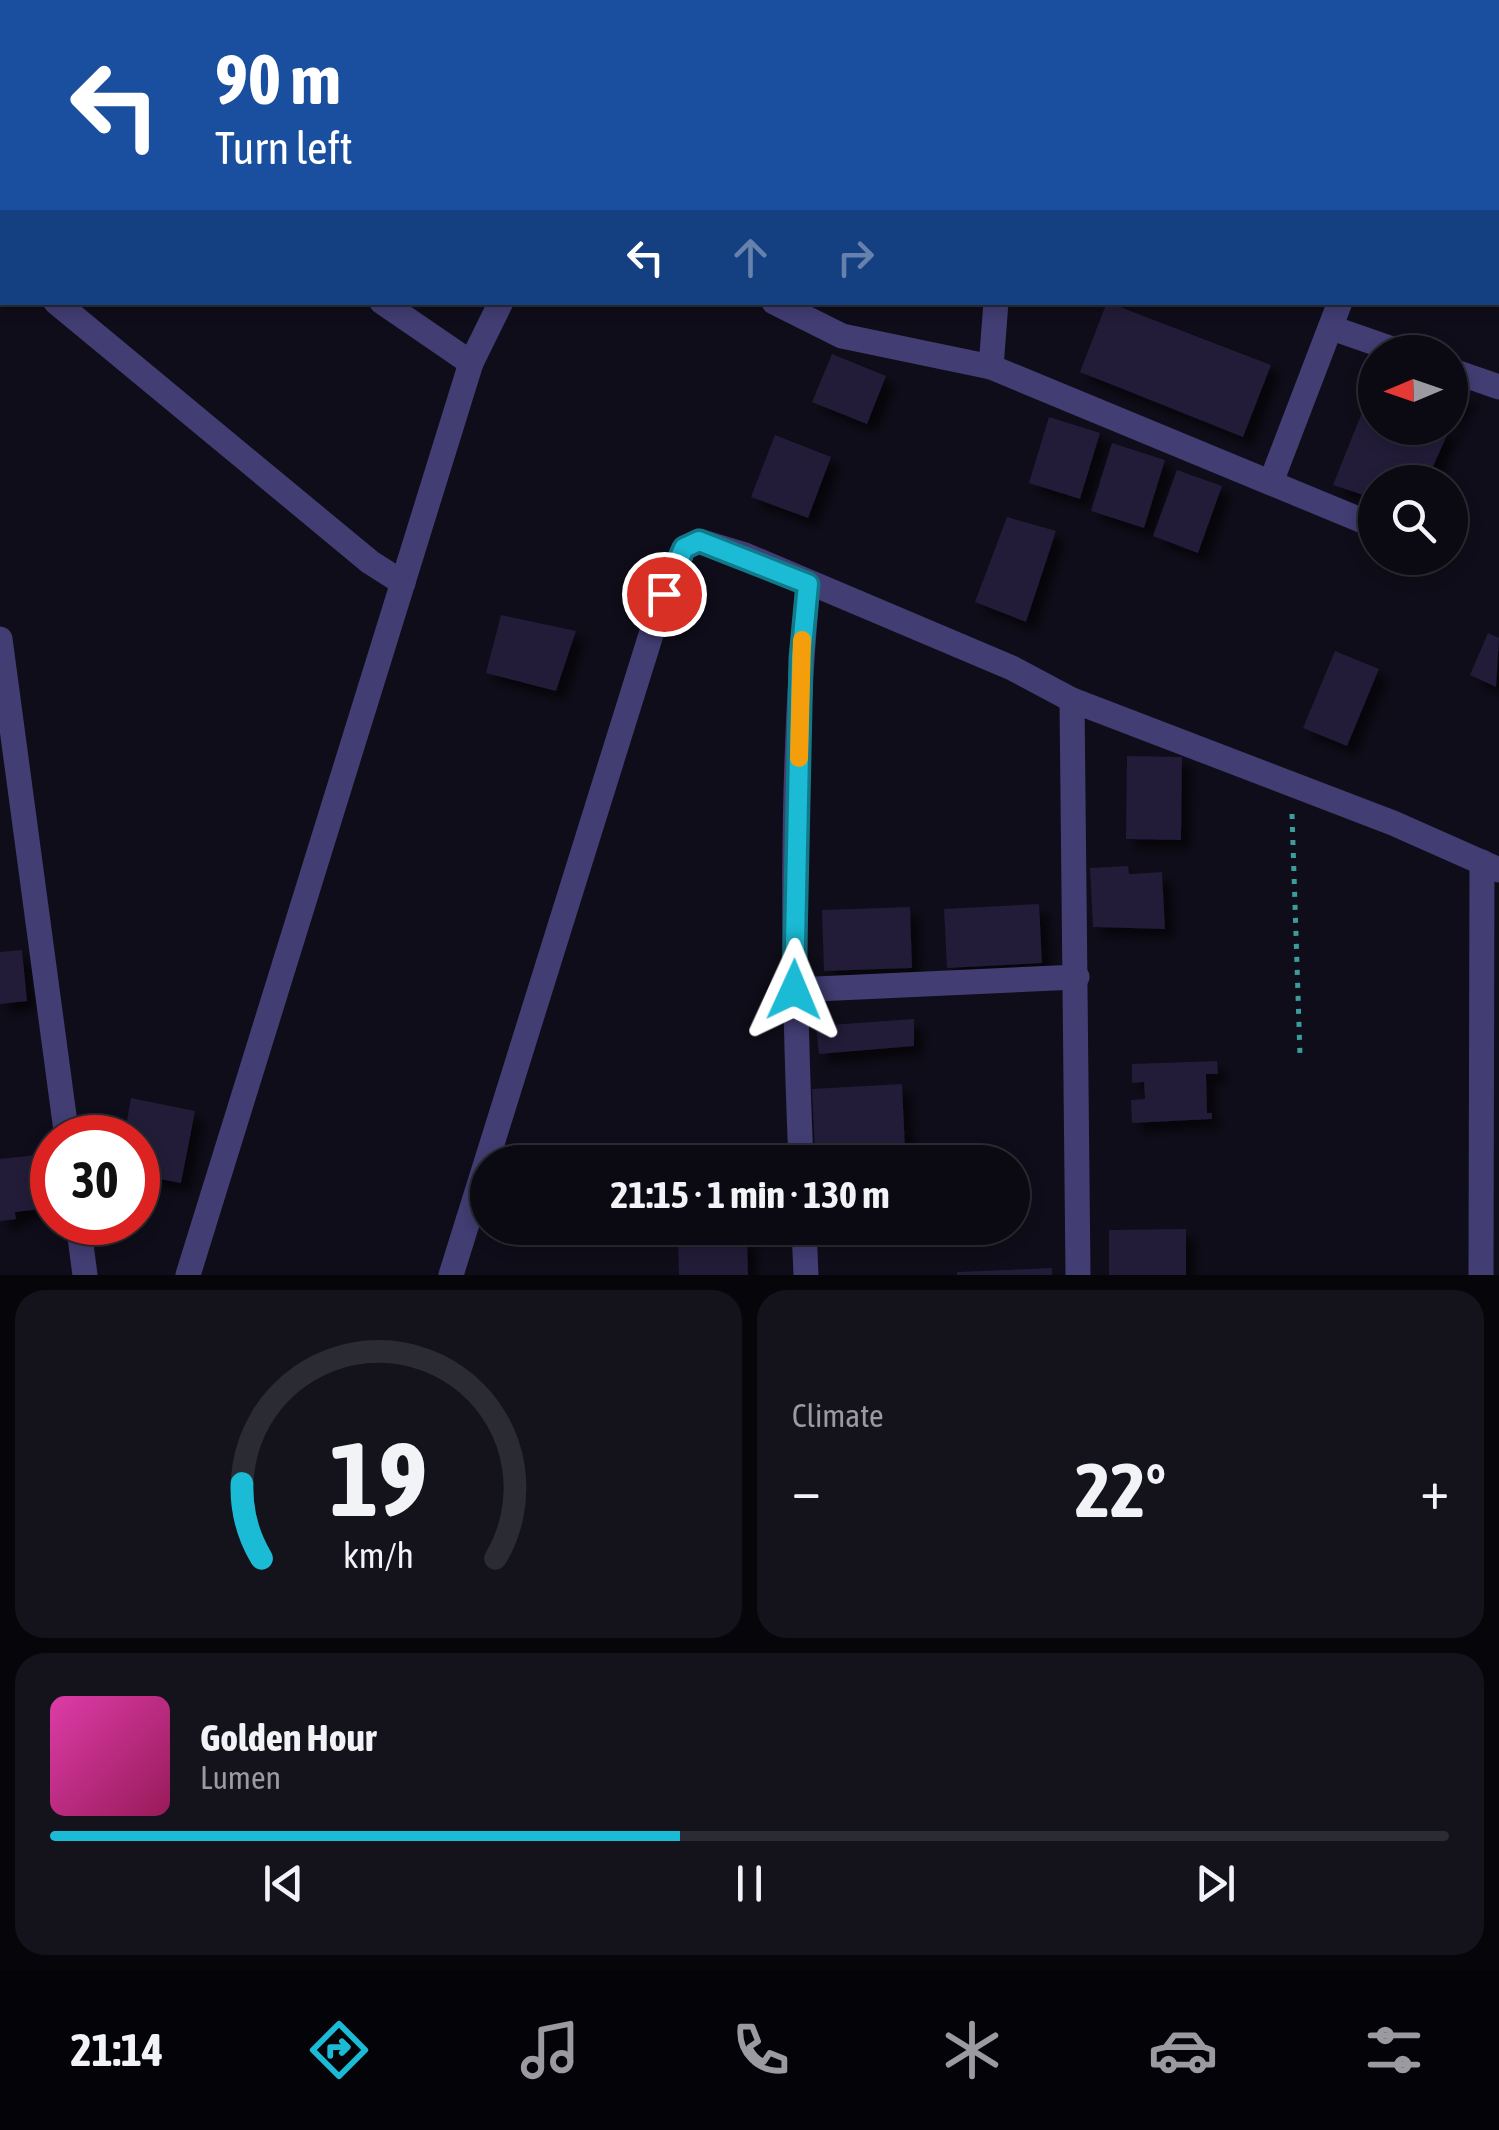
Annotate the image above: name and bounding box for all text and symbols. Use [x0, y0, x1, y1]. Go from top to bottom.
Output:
text: 90 m [215, 39, 341, 119]
icon: left [50, 40, 180, 170]
text: Turn left [215, 122, 353, 174]
icon: left [618, 230, 673, 285]
icon: ahead [723, 230, 778, 285]
icon: right [828, 230, 883, 285]
north arrow [1358, 335, 1468, 445]
map controls [1358, 335, 1468, 575]
button: search [1358, 465, 1468, 575]
pin [622, 552, 707, 637]
icon: arrive [637, 567, 692, 622]
position arrow [742, 938, 846, 1042]
speed limit sign: 30 [30, 1115, 160, 1245]
text: 21:15 · 1 min · 130 m [610, 1173, 890, 1216]
text: Climate [792, 1397, 884, 1434]
text: 19 [330, 1419, 427, 1538]
text: 22° [1075, 1447, 1166, 1533]
text: − [792, 1458, 821, 1521]
text: + [1420, 1458, 1449, 1521]
text: km/h [343, 1535, 414, 1576]
text: Golden Hour [200, 1716, 376, 1759]
text: Lumen [200, 1759, 281, 1796]
icon: previous [256, 1856, 311, 1911]
icon: pause [722, 1856, 777, 1911]
icon: next [1188, 1856, 1243, 1911]
icon: directions [304, 2015, 374, 2085]
icon: music [515, 2015, 585, 2085]
icon: phone [726, 2015, 796, 2085]
icon: climate [937, 2015, 1007, 2085]
icon: car [1148, 2015, 1218, 2085]
icon: filters [1359, 2015, 1429, 2085]
text: 21:14 [70, 2024, 163, 2076]

